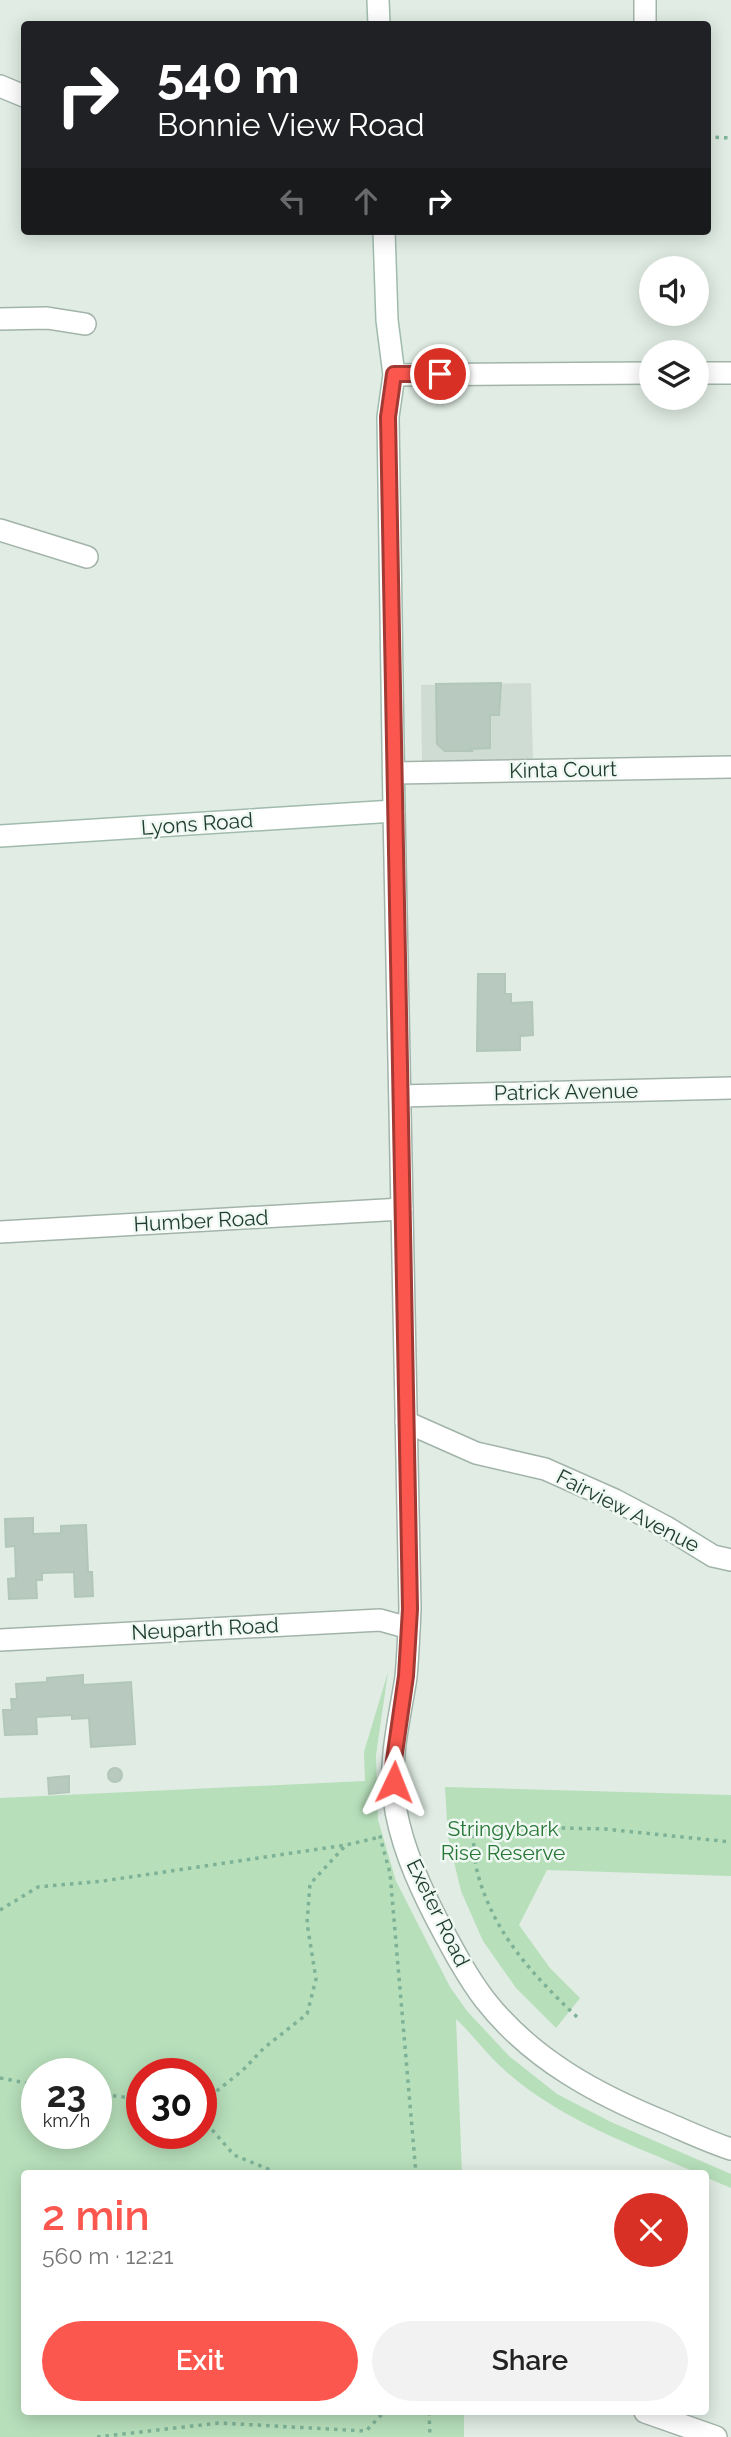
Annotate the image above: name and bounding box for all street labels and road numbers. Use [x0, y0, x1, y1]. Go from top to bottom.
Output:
street label: Kinta Court [509, 756, 617, 783]
street label: Lyons Road [140, 807, 254, 840]
street label: Patrick Avenue [494, 1078, 638, 1105]
street label: Humber Road [133, 1204, 269, 1237]
street label: Fairview Avenue [553, 1464, 704, 1557]
street label: Neuparth Road [131, 1612, 279, 1645]
street label: Exeter Road [402, 1855, 475, 1971]

